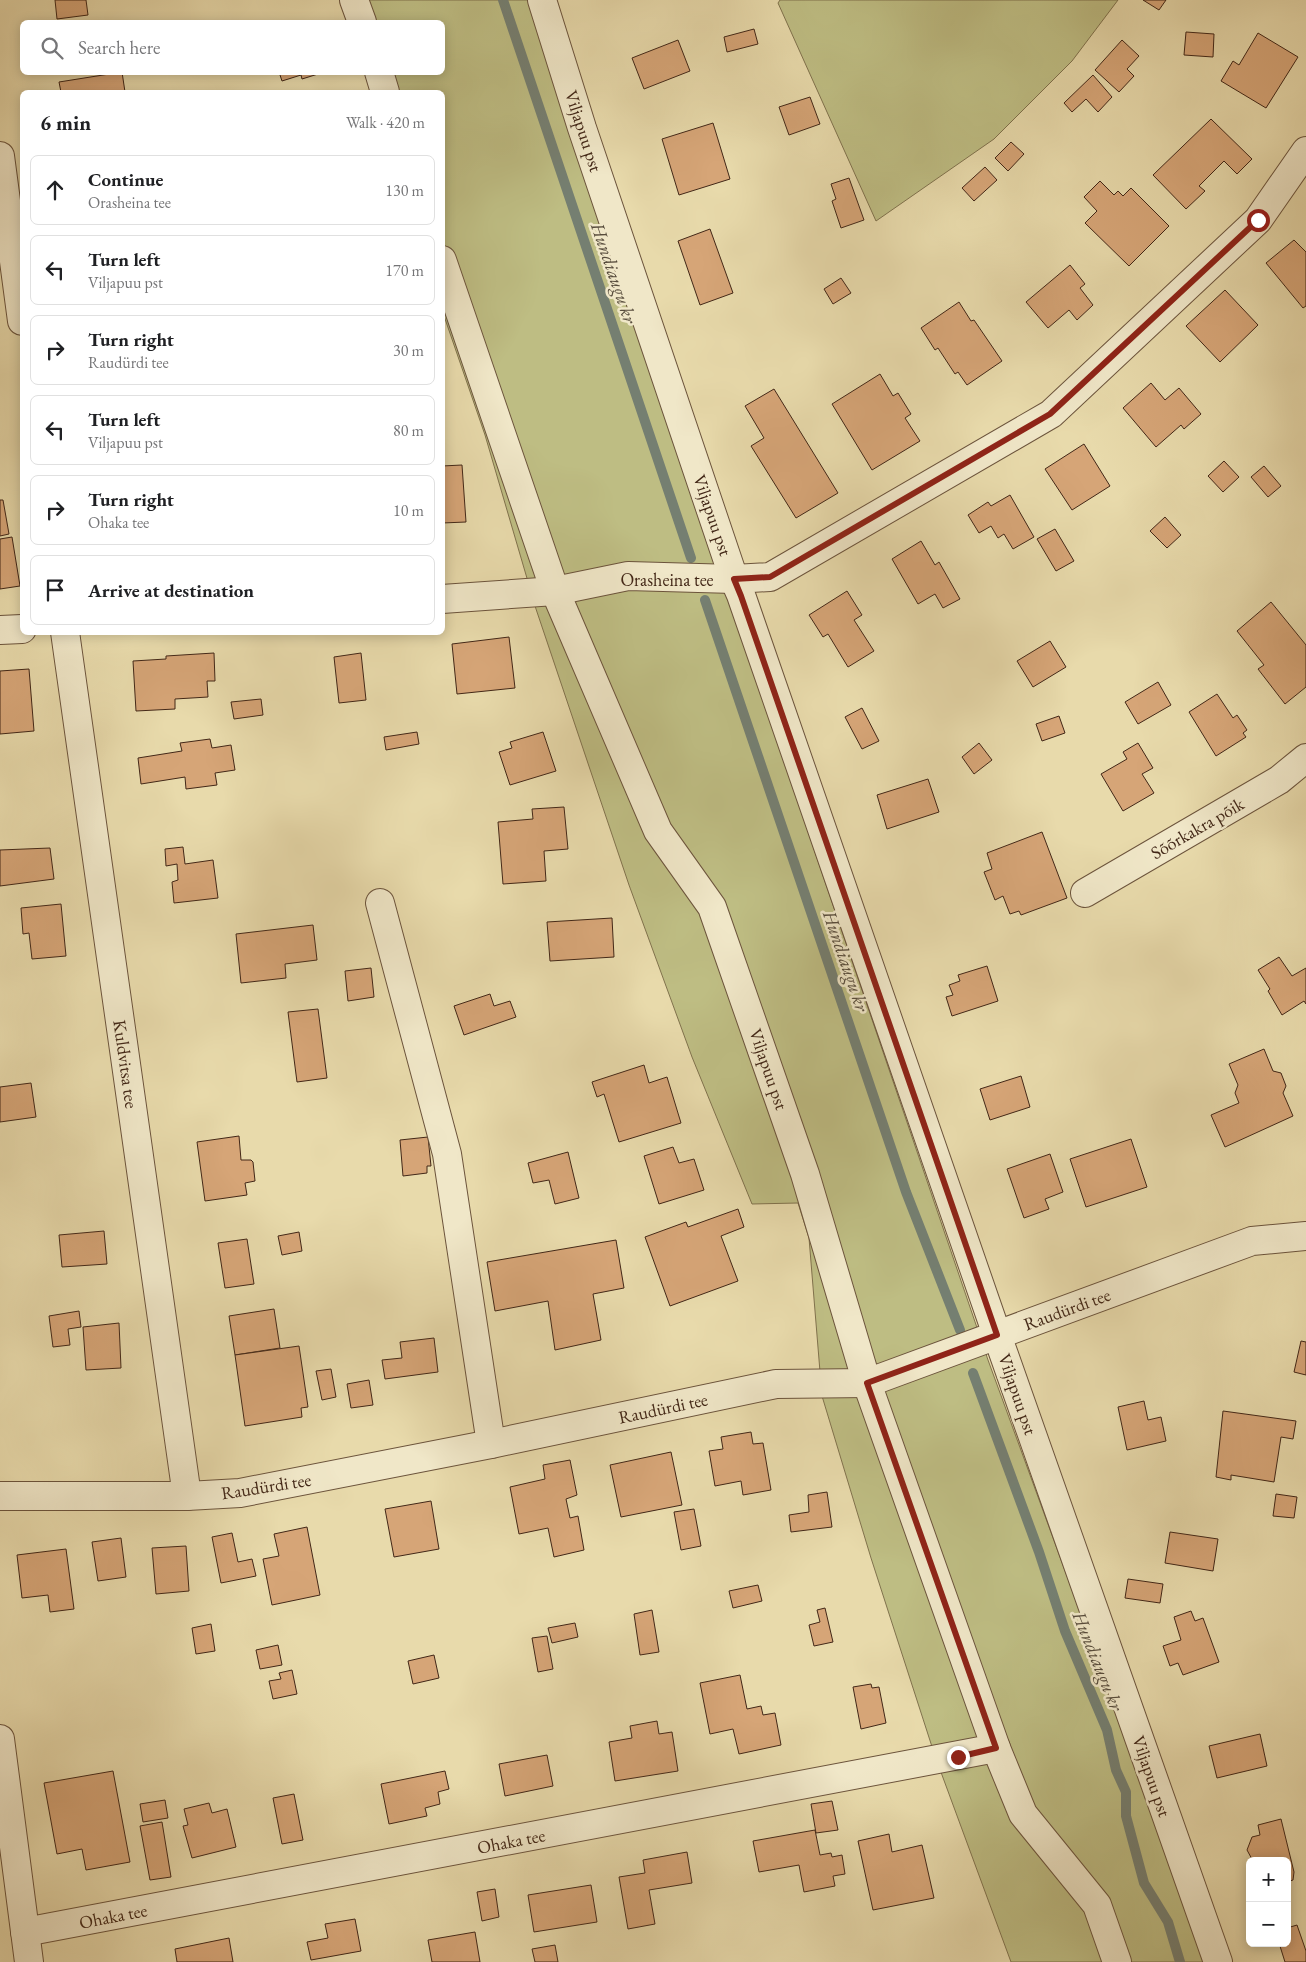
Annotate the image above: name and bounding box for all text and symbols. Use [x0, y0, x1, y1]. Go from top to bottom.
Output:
search box [20, 20, 445, 75]
icon: search [38, 34, 66, 62]
text: Search here [78, 35, 160, 60]
street label: Viljapuu pst [560, 87, 608, 175]
text: 6 min [40, 109, 91, 136]
text: Walk · 420 m [346, 112, 425, 133]
text: Continue [88, 167, 163, 192]
icon: ahead [41, 176, 69, 204]
text: 130 m [385, 180, 424, 201]
text: Orasheina tee [88, 192, 171, 213]
route start [1247, 209, 1270, 232]
water label: Hundiaugu kr [585, 218, 643, 327]
text: Turn left [88, 247, 160, 272]
icon: left [41, 256, 69, 284]
text: 170 m [385, 260, 424, 281]
text: Viljapuu pst [88, 272, 163, 293]
text: Turn right [88, 327, 174, 352]
icon: right [41, 336, 69, 364]
text: 30 m [393, 340, 424, 361]
text: Raudürdi tee [88, 352, 169, 373]
text: Turn left [88, 407, 160, 432]
icon: left [41, 416, 69, 444]
text: 80 m [393, 420, 424, 441]
text: Viljapuu pst [88, 432, 163, 453]
street label: Viljapuu pst [688, 471, 738, 559]
text: Turn right [88, 487, 174, 512]
icon: right [41, 496, 69, 524]
text: 10 m [393, 500, 424, 521]
text: Ohaka tee [88, 512, 149, 533]
street label: Orasheina tee [620, 568, 714, 591]
icon: arrive [41, 576, 69, 604]
text: Arrive at destination [88, 578, 254, 603]
street label: Sõõrkakra põik [1146, 792, 1248, 864]
water label: Hundiaugu kr [817, 906, 875, 1015]
street label: Kuldvitsa tee [108, 1018, 144, 1110]
street label: Viljapuu pst [744, 1025, 794, 1113]
street label: Raudürdi tee [1020, 1283, 1114, 1335]
street label: Viljapuu pst [993, 1350, 1043, 1438]
street label: Raudürdi tee [616, 1387, 710, 1429]
street label: Raudürdi tee [219, 1468, 313, 1504]
water label: Hundiaugu kr [1066, 1607, 1130, 1715]
street label: Viljapuu pst [1127, 1732, 1177, 1820]
route end [947, 1746, 970, 1769]
street label: Ohaka tee [475, 1823, 547, 1859]
map controls [1246, 1857, 1291, 1947]
button: + [1246, 1857, 1291, 1902]
street label: Ohaka tee [77, 1898, 149, 1934]
button: − [1246, 1902, 1291, 1947]

